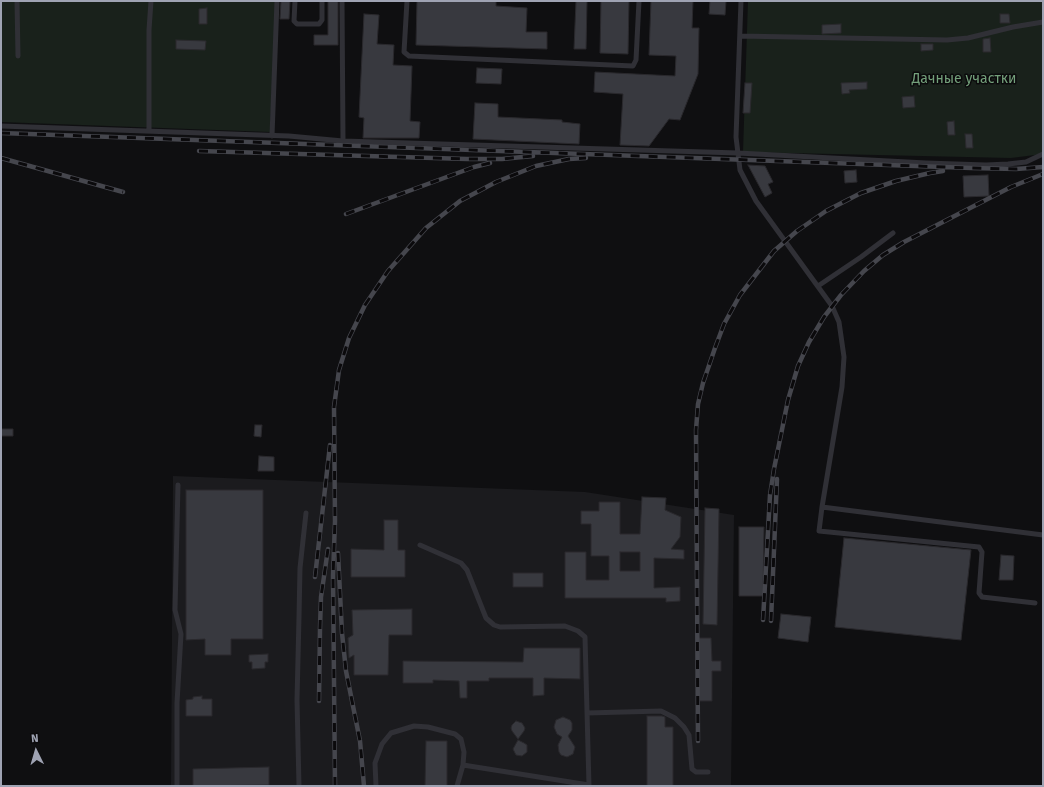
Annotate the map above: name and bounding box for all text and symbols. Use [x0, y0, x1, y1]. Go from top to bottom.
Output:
park label: Дачные участки [912, 71, 1016, 87]
north arrow [16, 731, 56, 771]
text: N [31, 732, 39, 745]

